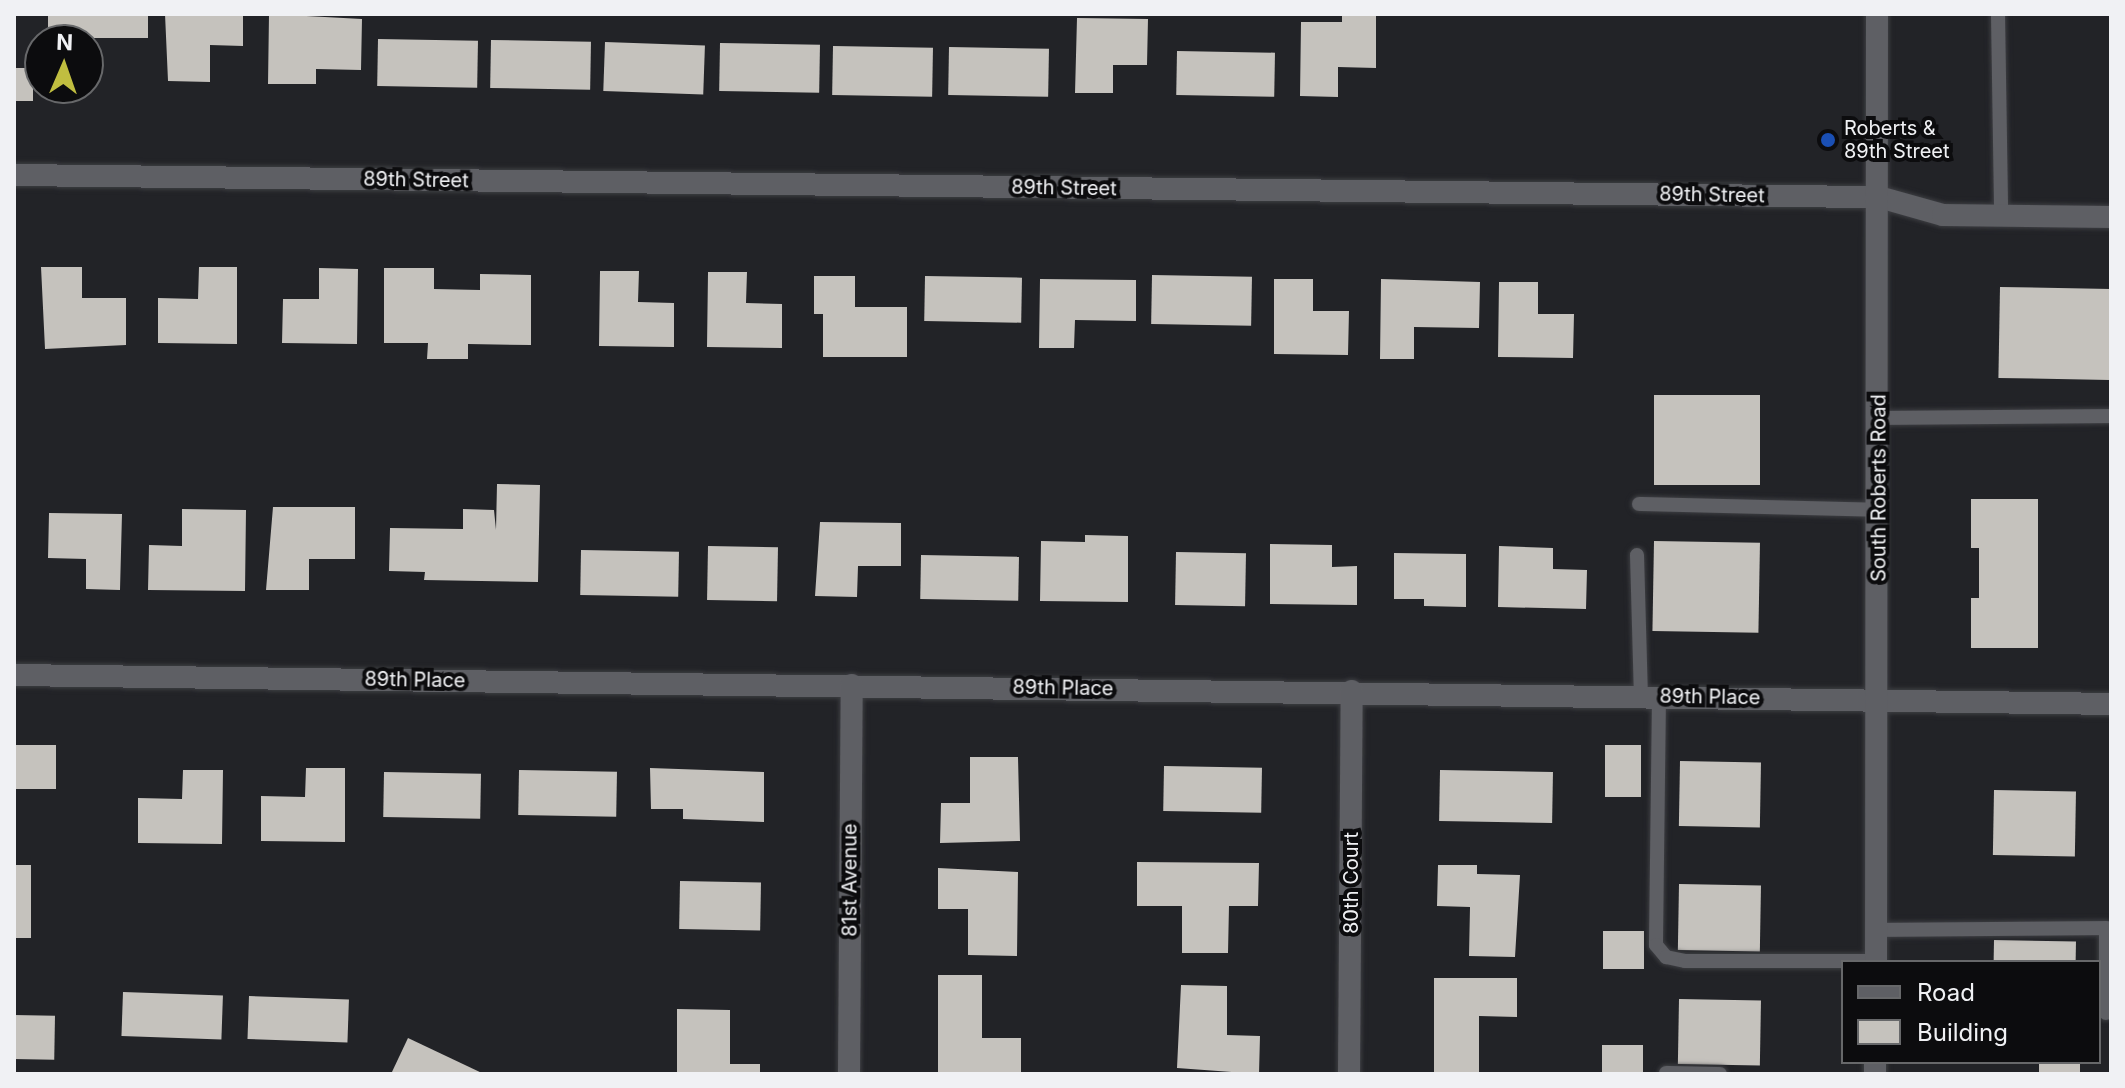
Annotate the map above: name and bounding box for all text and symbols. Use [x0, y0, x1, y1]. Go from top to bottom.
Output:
north arrow [24, 24, 104, 104]
text: N [56, 29, 74, 55]
place label: Roberts & 89th Street [1844, 116, 1949, 163]
marker: Roberts & 89th Street [1819, 131, 1837, 149]
street label: 89th Street [363, 167, 469, 193]
street label: 89th Street [1011, 175, 1117, 201]
street label: 89th Street [1659, 182, 1765, 208]
street label: South Roberts Road [1867, 394, 1891, 582]
street label: 89th Place [364, 667, 466, 693]
street label: 89th Place [1012, 675, 1114, 701]
street label: 89th Place [1659, 684, 1761, 710]
street label: 81st Avenue [838, 823, 862, 937]
street label: 80th Court [1339, 832, 1363, 934]
legend [1841, 960, 2101, 1064]
text: Road [1917, 978, 1975, 1007]
text: Building [1917, 1018, 2008, 1047]

